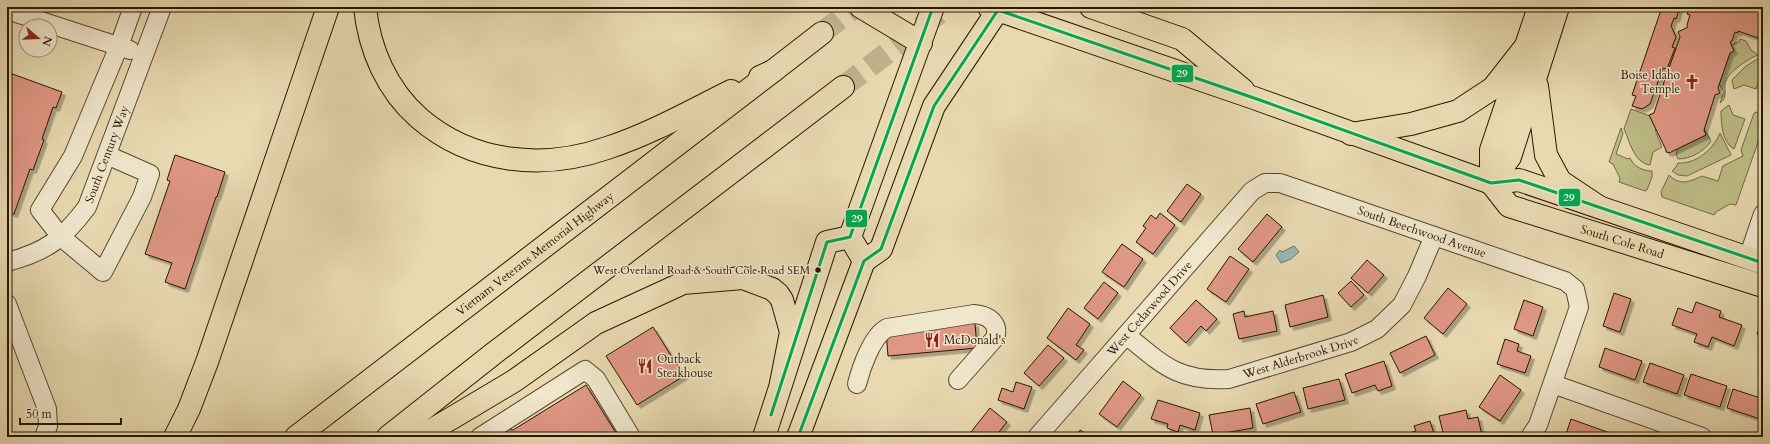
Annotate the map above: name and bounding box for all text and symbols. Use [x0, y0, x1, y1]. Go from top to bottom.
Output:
north arrow [18, 18, 58, 58]
text: N [38, 34, 56, 48]
line badge: 29 [1171, 64, 1194, 83]
text: 29 [1176, 66, 1188, 81]
place label: Boise Idaho Temple [1621, 67, 1681, 97]
church icon: Boise Idaho Temple [1683, 73, 1701, 91]
street label: South Century Way [81, 102, 133, 205]
street label: Vietnam Veterans Memorial Highway [453, 188, 617, 319]
line badge: 29 [1558, 188, 1581, 207]
text: 29 [1563, 190, 1575, 205]
street label: South Beechwood Avenue [1355, 202, 1488, 261]
line badge: 29 [845, 209, 868, 228]
text: 29 [851, 211, 863, 226]
street label: South Cole Road [1579, 221, 1667, 263]
street label: West Cedarwood Drive [1103, 257, 1196, 360]
place label: West Overland Road & South Cole Road SEM [592, 263, 811, 278]
marker: West Overland Road & South Cole Road SEM [813, 265, 823, 275]
restaurant icon: McDonald's [923, 331, 941, 349]
street label: West Alderbrook Drive [1240, 331, 1361, 383]
place label: McDonald's [944, 332, 1005, 348]
place label: Outback Steakhouse [657, 351, 713, 381]
restaurant icon: Outback Steakhouse [636, 357, 654, 375]
scale bar [20, 400, 121, 426]
text: 50 m [26, 406, 53, 422]

